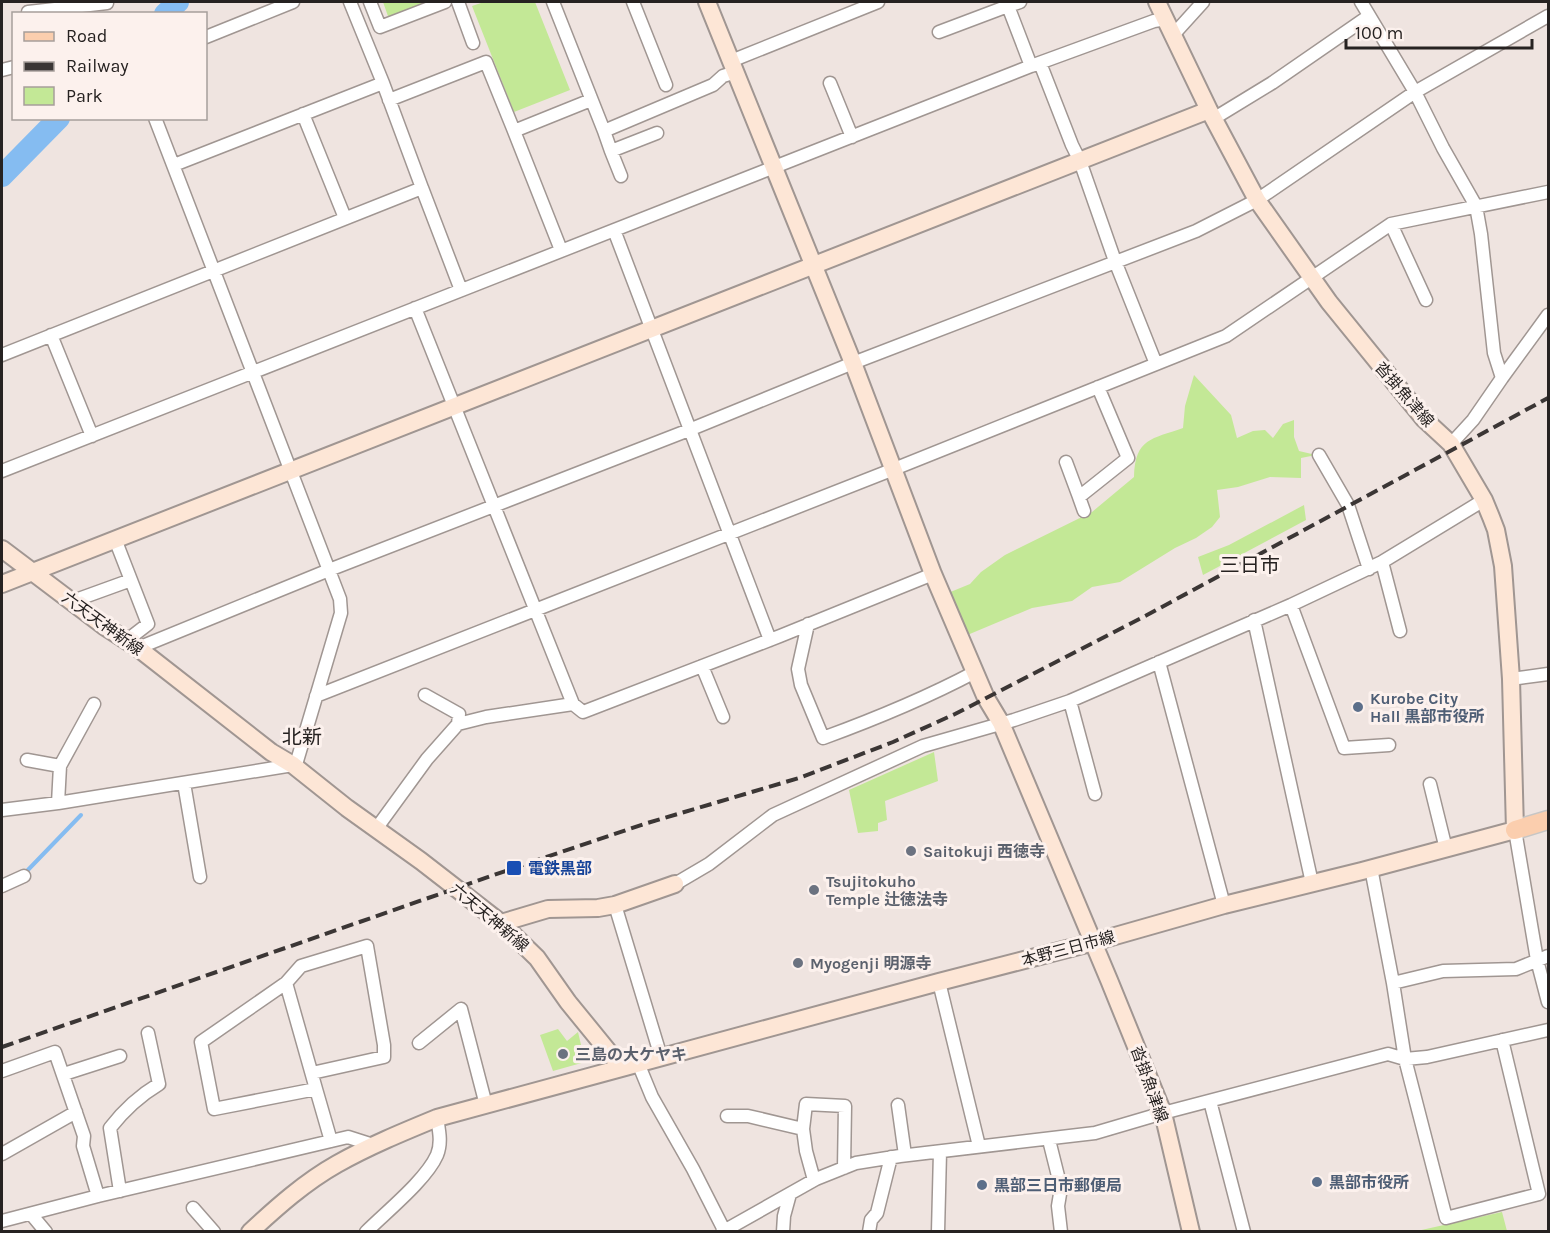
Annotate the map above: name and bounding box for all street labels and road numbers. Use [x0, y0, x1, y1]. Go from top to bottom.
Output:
street label: 沓掛魚津線 [1371, 358, 1438, 431]
street label: 六天天神新線 [58, 588, 147, 659]
street label: 六天天神新線 [447, 879, 533, 956]
street label: 本野三日市線 [1019, 927, 1117, 970]
street label: 沓掛魚津線 [1127, 1043, 1172, 1125]

